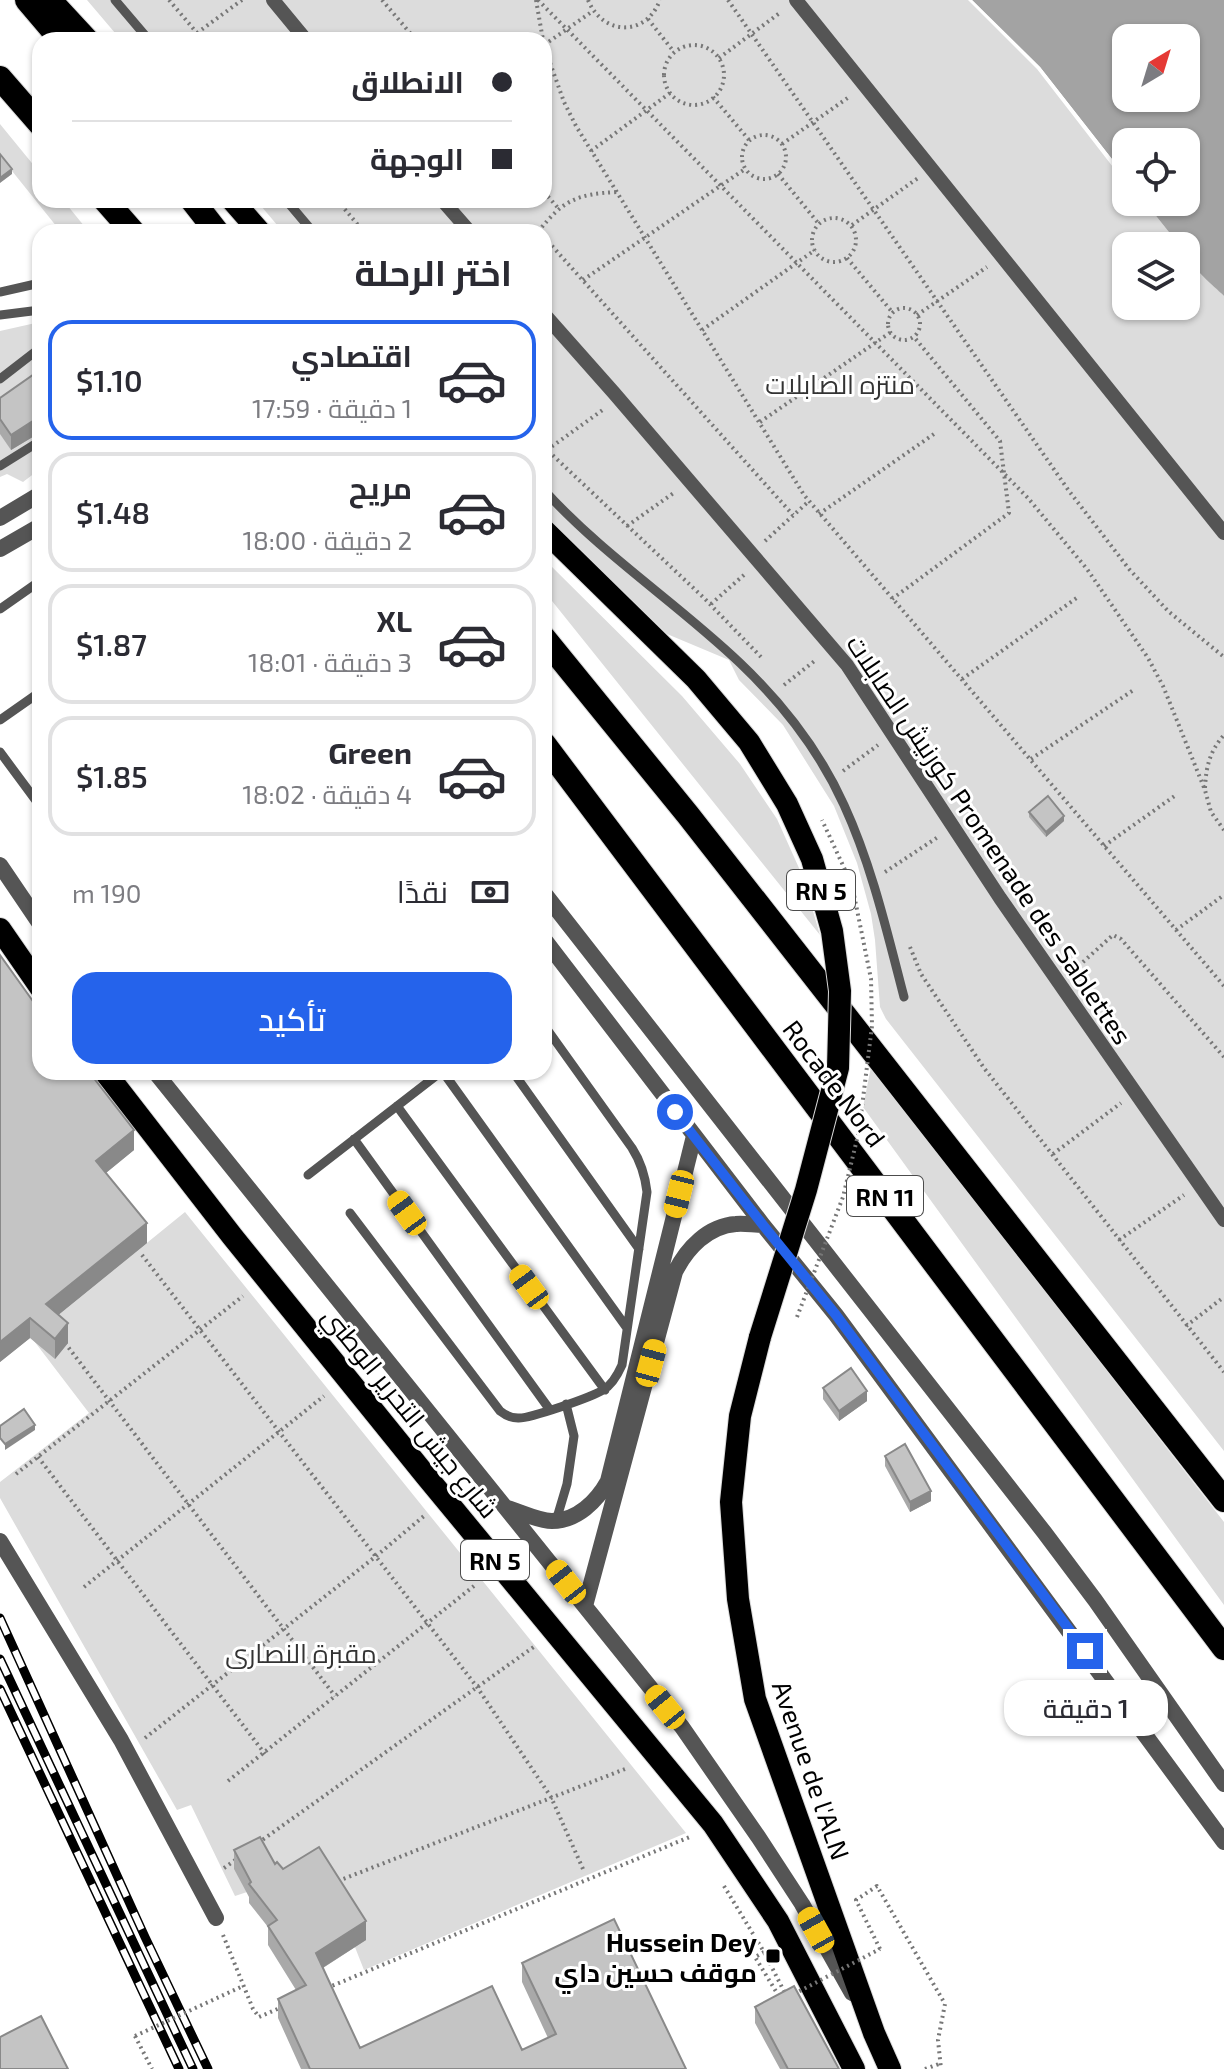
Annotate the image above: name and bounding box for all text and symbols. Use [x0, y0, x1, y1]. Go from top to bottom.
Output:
north arrow [1112, 24, 1200, 112]
map controls [1112, 24, 1200, 320]
text: الانطلاق [351, 63, 464, 99]
button: locate [1112, 128, 1200, 216]
text: الوجهة [370, 140, 464, 176]
button: layers [1112, 232, 1200, 320]
text: اختر الرحلة [355, 250, 512, 293]
text: اقتصادي [291, 337, 412, 373]
icon: car [436, 344, 508, 416]
text: $1.10 [76, 362, 143, 398]
park label: منتزه الصابلات [765, 368, 915, 400]
text: 1 دقيقة · 17:59 [252, 392, 412, 423]
text: مريح [349, 469, 412, 505]
icon: car [436, 476, 508, 548]
text: $1.48 [76, 494, 150, 530]
text: 2 دقيقة · 18:00 [243, 524, 412, 555]
text: XL [377, 602, 412, 638]
icon: car [436, 608, 508, 680]
text: $1.87 [76, 626, 147, 662]
street label: كورنيش الصابلات Promenade des Sablettes [839, 629, 1139, 1051]
text: 3 دقيقة · 18:01 [248, 646, 412, 677]
text: Green [328, 734, 412, 770]
icon: car [436, 740, 508, 812]
text: $1.85 [76, 758, 148, 794]
text: 4 دقيقة · 18:02 [242, 778, 412, 809]
icon: cash [468, 870, 512, 914]
road number: RN 5 [787, 870, 855, 910]
text: نقدًا [397, 873, 448, 909]
text: 190 m [72, 877, 142, 908]
button: تأكيد [72, 972, 512, 1064]
street label: Rocade Nord [777, 1014, 893, 1152]
route start [657, 1094, 693, 1130]
car [662, 1168, 696, 1220]
road number: RN 11 [847, 1176, 923, 1216]
car [383, 1187, 431, 1239]
car [505, 1261, 553, 1313]
street label: شارع جيش التحرير الوطني [311, 1301, 505, 1528]
car [633, 1337, 669, 1389]
road number: RN 5 [461, 1540, 529, 1580]
car [542, 1556, 590, 1608]
route end [1067, 1633, 1103, 1669]
park label: مقبرة النصارى [225, 1637, 377, 1669]
street label: Avenue de l'ALN [767, 1676, 857, 1864]
callout: 1 دقيقة [1003, 1679, 1167, 1735]
car [641, 1681, 689, 1733]
text: 1 دقيقة [1043, 1692, 1129, 1723]
car [794, 1903, 838, 1957]
place label: Hussein Dey موقف حسين داي [554, 1926, 757, 1994]
marker: Hussein Dey موقف حسين داي [764, 1947, 782, 1965]

